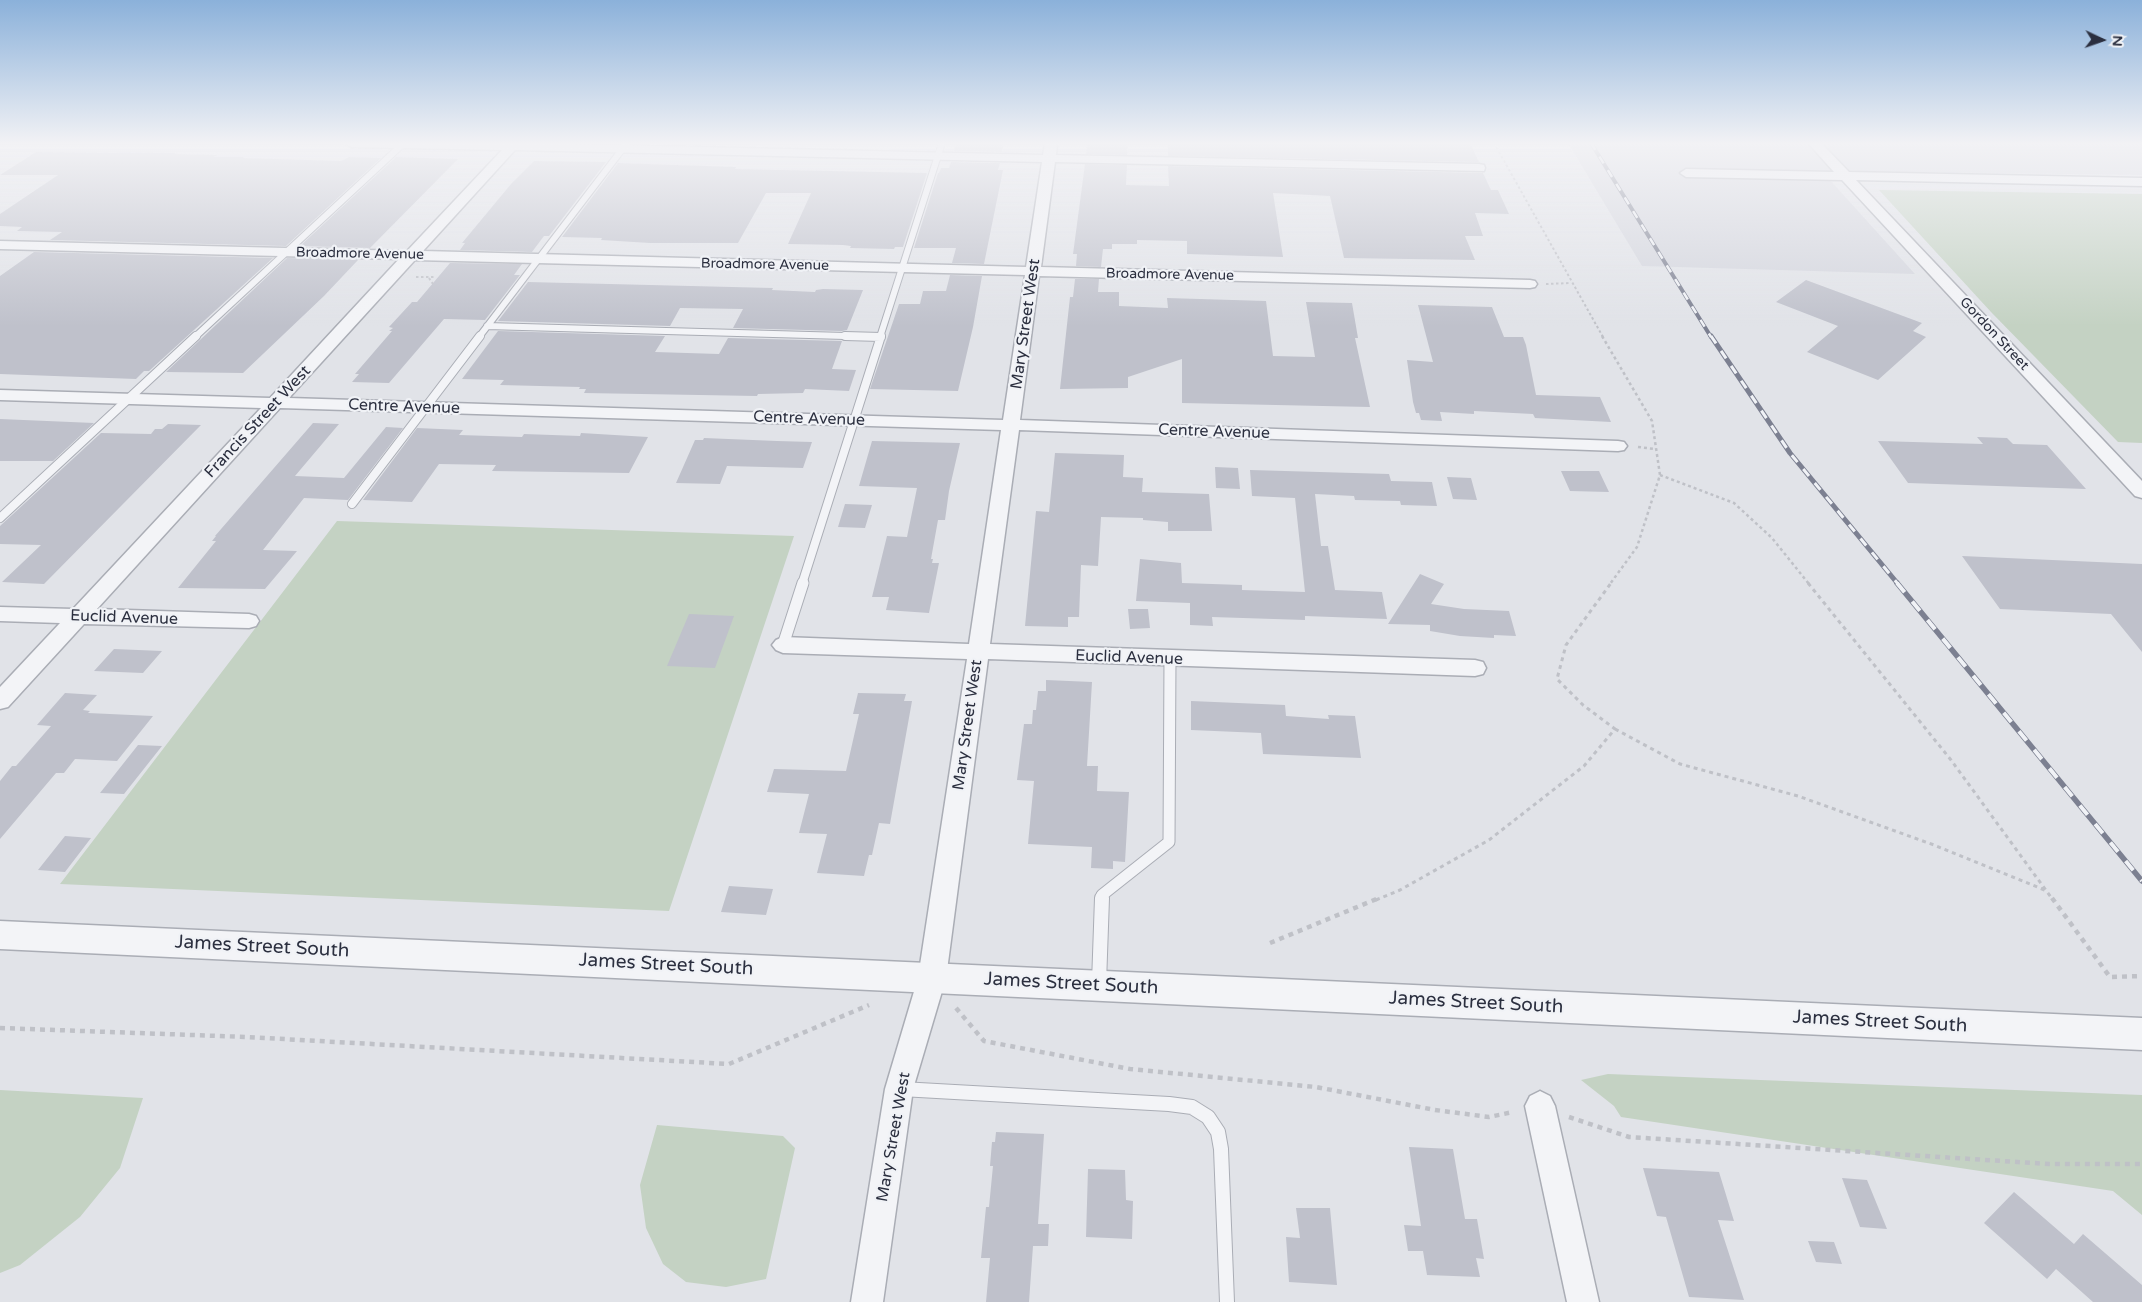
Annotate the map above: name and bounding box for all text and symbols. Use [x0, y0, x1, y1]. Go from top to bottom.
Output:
north arrow [2077, 15, 2127, 65]
text: N [2109, 35, 2126, 47]
street label: Broadmore Avenue [296, 244, 424, 264]
street label: Broadmore Avenue [701, 255, 829, 275]
street label: Mary Street West [1007, 258, 1045, 390]
street label: Broadmore Avenue [1106, 265, 1234, 285]
street label: Gordon Street [1956, 294, 2032, 374]
street label: Francis Street West [201, 362, 315, 482]
street label: Centre Avenue [348, 395, 460, 419]
street label: Centre Avenue [753, 407, 865, 431]
street label: Centre Avenue [1158, 420, 1270, 444]
street label: Euclid Avenue [70, 607, 178, 629]
street label: Euclid Avenue [1075, 647, 1183, 669]
street label: Mary Street West [949, 659, 987, 791]
street label: James Street South [174, 931, 350, 963]
street label: James Street South [578, 949, 754, 981]
street label: James Street South [983, 968, 1159, 1000]
street label: James Street South [1388, 987, 1564, 1019]
street label: James Street South [1792, 1006, 1968, 1038]
street label: Mary Street West [873, 1071, 915, 1203]

